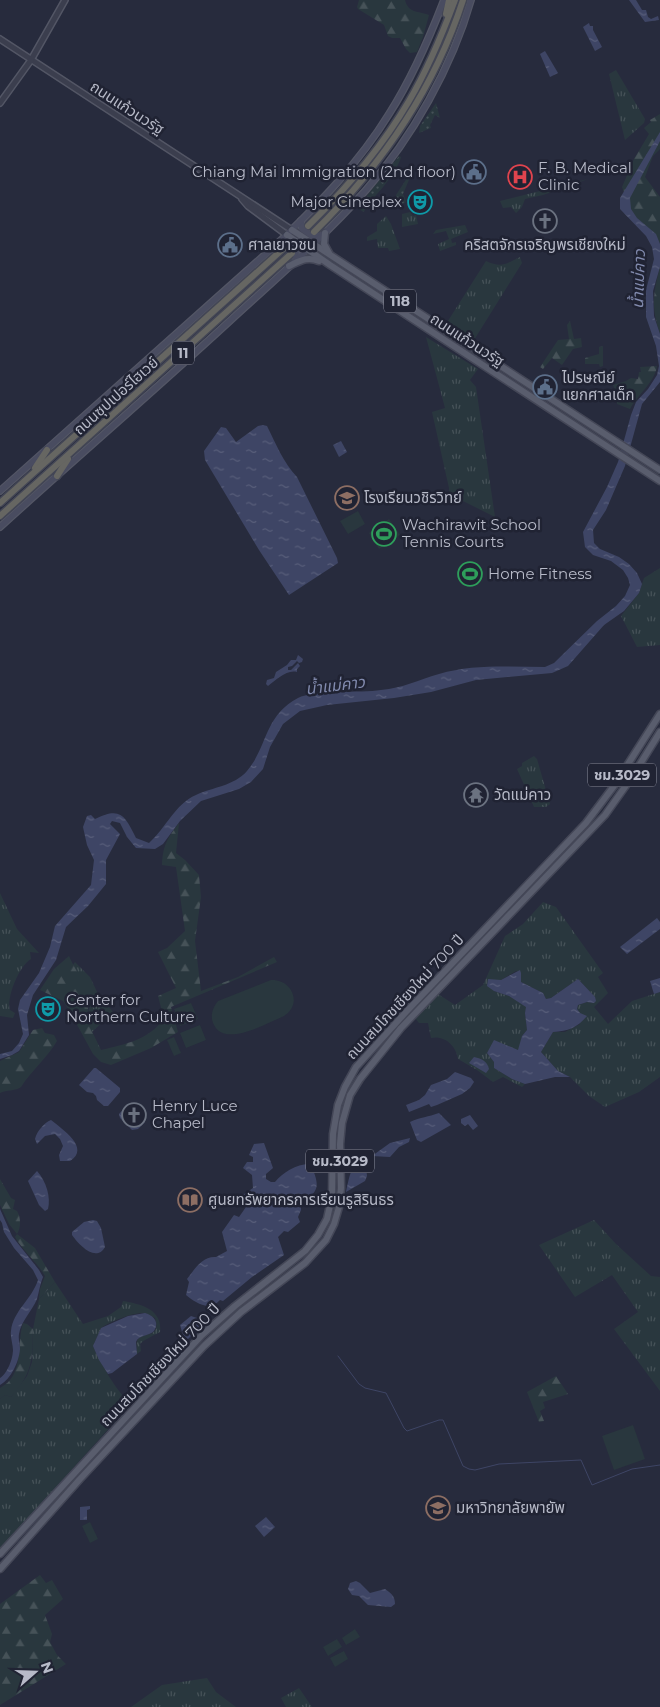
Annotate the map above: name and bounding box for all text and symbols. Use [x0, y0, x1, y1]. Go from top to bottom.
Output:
street label: ถนนแก้วนวรัฐ [87, 77, 168, 139]
place label: F. B. Medical Clinic [538, 158, 632, 194]
public building icon: Chiang Mai Immigration (2nd floor) [461, 159, 487, 185]
place label: Chiang Mai Immigration (2nd floor) [192, 162, 456, 181]
hospital icon: F. B. Medical Clinic [507, 164, 533, 190]
theatre icon: Major Cineplex [407, 189, 433, 215]
place label: Major Cineplex [290, 192, 402, 211]
church icon: คริสตจักรเจริญพรเชียงใหม่ [532, 208, 558, 234]
public building icon: ศาลเยาวชน [217, 232, 243, 258]
place label: ศาลเยาวชน [248, 235, 316, 254]
place label: คริสตจักรเจริญพรเชียงใหม่ [464, 235, 626, 254]
water label: น้ำแม่คาว [626, 248, 649, 309]
road number: 118 [384, 290, 416, 312]
street label: ถนนแก้วนวรัฐ [427, 309, 508, 371]
road number: 11 [172, 342, 194, 364]
street label: ถนนซุปเปอร์ไฮเวย์ [69, 353, 162, 439]
place label: ไปรษณีย์ แยกศาลเด็ก [561, 368, 635, 404]
public building icon: ไปรษณีย์ แยกศาลเด็ก [532, 374, 558, 400]
school or university icon: โรงเรียนวชิรวิทย์ [334, 485, 360, 511]
place label: โรงเรียนวชิรวิทย์ [364, 488, 462, 507]
place label: Wachirawit School Tennis Courts [402, 515, 541, 551]
sports icon: Wachirawit School Tennis Courts [371, 521, 397, 547]
sports icon: Home Fitness [457, 561, 483, 587]
place label: Home Fitness [488, 564, 592, 583]
water label: น้ำแม่คาว [304, 670, 367, 699]
road number: ชม.3029 [588, 764, 656, 786]
temple icon: วัดแม่คาว [463, 782, 489, 808]
place label: วัดแม่คาว [494, 785, 551, 804]
street label: ถนนสมโภชเชียงใหม่ 700 ปี [342, 930, 468, 1063]
place label: Center for Northern Culture [66, 990, 195, 1026]
theatre icon: Center for Northern Culture [35, 996, 61, 1022]
place label: Henry Luce Chapel [152, 1096, 238, 1132]
church icon: Henry Luce Chapel [121, 1102, 147, 1128]
road number: ชม.3029 [306, 1150, 374, 1172]
library icon: ศูนยทรัพยากรการเรียนรูสิรินธร [177, 1187, 203, 1213]
place label: ศูนยทรัพยากรการเรียนรูสิรินธร [208, 1190, 394, 1209]
street label: ถนนสมโภชเชียงใหม่ 700 ปี [96, 1299, 224, 1430]
school or university icon: มหาวิทยาลัยพายัพ [425, 1495, 451, 1521]
place label: มหาวิทยาลัยพายัพ [456, 1498, 565, 1517]
north arrow [10, 1647, 60, 1697]
text: N [37, 1659, 58, 1676]

